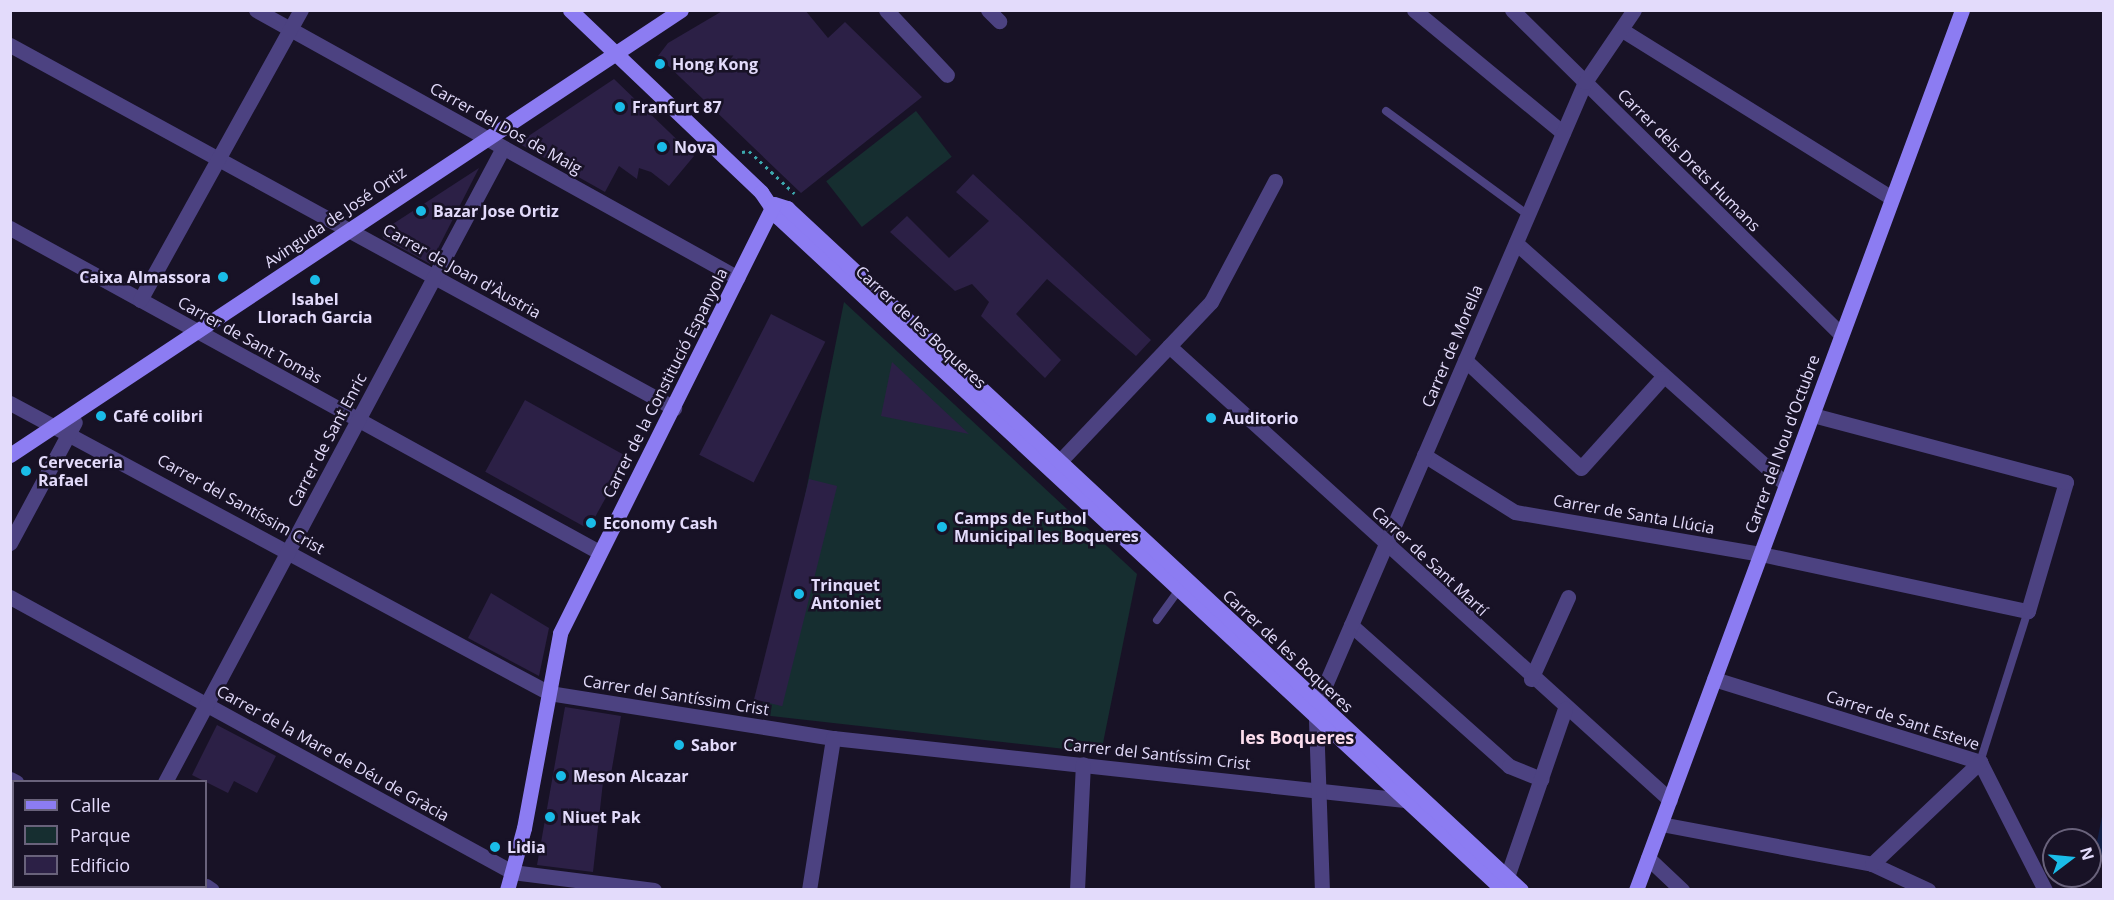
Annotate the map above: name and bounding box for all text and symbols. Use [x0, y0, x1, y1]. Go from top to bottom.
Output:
place label: Hong Kong [672, 54, 758, 74]
marker: Hong Kong [653, 57, 667, 71]
street label: Carrer del Dos de Maig [427, 78, 585, 178]
street label: Carrer dels Drets Humans [1614, 85, 1764, 235]
place label: Franfurt 87 [632, 97, 722, 117]
marker: Franfurt 87 [613, 100, 627, 114]
place label: Nova [674, 137, 716, 157]
marker: Nova [655, 140, 669, 154]
street label: Avinguda de José Ortiz [260, 162, 410, 272]
place label: Bazar Jose Ortiz [433, 201, 559, 221]
marker: Bazar Jose Ortiz [414, 204, 428, 218]
street label: Carrer de Joan d'Àustria [380, 220, 544, 322]
street label: Carrer de les Boqueres [852, 262, 990, 392]
street label: Carrer de la Constitució Espanyola [599, 265, 731, 501]
place label: Caixa Almassora [79, 267, 211, 287]
marker: Caixa Almassora [216, 270, 230, 284]
marker: Isabel Llorach Garcia [308, 273, 322, 287]
street label: Carrer de Morella [1418, 282, 1486, 410]
place label: Isabel Llorach Garcia [258, 289, 372, 327]
street label: Carrer de Sant Tomàs [175, 292, 325, 388]
street label: Carrer del Nou d'Octubre [1741, 352, 1823, 536]
street label: Carrer de Sant Enric [284, 370, 370, 510]
place label: Café colibri [113, 406, 203, 426]
place label: Auditorio [1223, 408, 1298, 428]
marker: Café colibri [94, 409, 108, 423]
marker: Auditorio [1204, 411, 1218, 425]
street label: Carrer del Santíssim Crist [154, 450, 328, 558]
place label: Cerveceria Rafael [38, 452, 123, 490]
marker: Cerveceria Rafael [19, 464, 33, 478]
street label: Carrer de Santa Llúcia [1552, 490, 1716, 538]
street label: Carrer de Sant Martí [1368, 502, 1492, 620]
place label: Camps de Futbol Municipal les Boqueres [954, 508, 1139, 546]
place label: Economy Cash [603, 513, 718, 533]
marker: Economy Cash [584, 516, 598, 530]
marker: Camps de Futbol Municipal les Boqueres [935, 520, 949, 534]
place label: Trinquet Antoniet [811, 575, 881, 613]
street label: Carrer de les Boqueres [1219, 586, 1357, 716]
marker: Trinquet Antoniet [792, 587, 806, 601]
street label: Carrer del Santíssim Crist [582, 671, 770, 719]
street label: Carrer de la Mare de Déu de Gràcia [213, 681, 453, 825]
street label: Carrer de Sant Esteve [1824, 686, 1982, 754]
district label: les Boqueres [1240, 726, 1354, 748]
place label: Sabor [691, 735, 737, 755]
street label: Carrer del Santíssim Crist [1062, 735, 1252, 773]
marker: Sabor [672, 738, 686, 752]
place label: Meson Alcazar [573, 766, 689, 786]
marker: Meson Alcazar [554, 769, 568, 783]
legend [12, 780, 207, 888]
text: Calle [70, 793, 111, 817]
place label: Niuet Pak [562, 807, 641, 827]
marker: Niuet Pak [543, 810, 557, 824]
text: Parque [70, 823, 130, 847]
north arrow [2042, 828, 2102, 888]
place label: Lidia [507, 837, 546, 857]
marker: Lidia [488, 840, 502, 854]
text: N [2075, 844, 2100, 863]
text: Edificio [70, 853, 130, 877]

